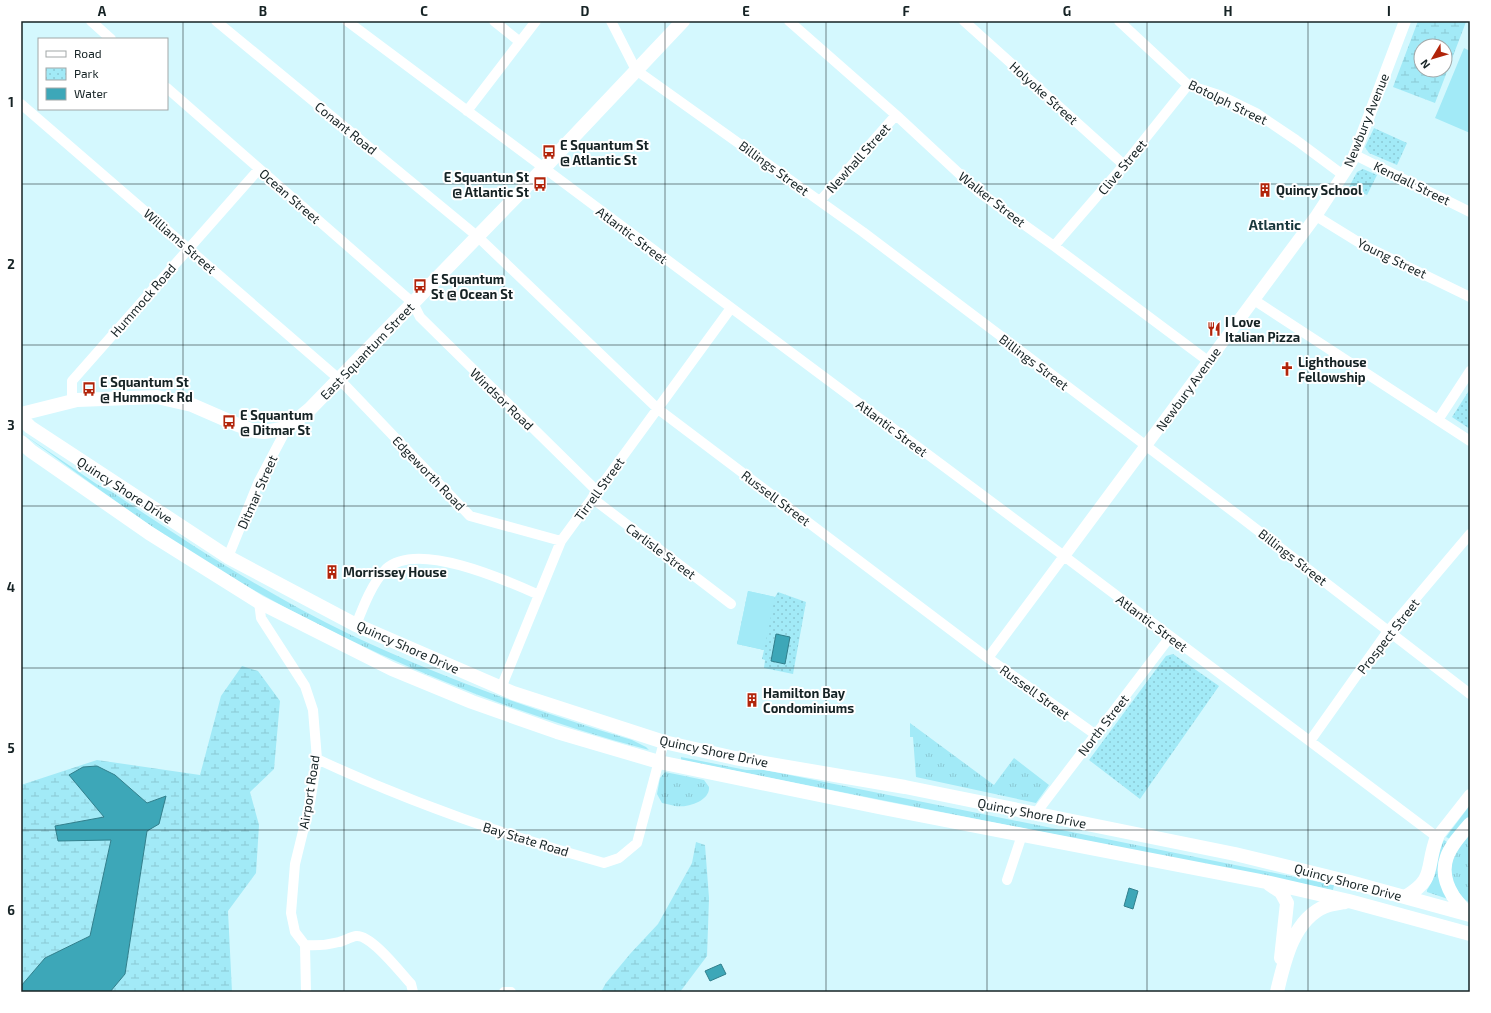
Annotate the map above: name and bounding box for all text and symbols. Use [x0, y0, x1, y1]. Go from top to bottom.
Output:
text: A [98, 3, 107, 19]
text: B [259, 3, 267, 19]
text: C [420, 3, 428, 19]
text: D [581, 3, 590, 19]
text: E [742, 3, 750, 19]
text: F [902, 3, 910, 19]
text: G [1063, 3, 1071, 19]
text: H [1224, 3, 1233, 19]
text: I [1387, 3, 1391, 19]
legend [38, 38, 168, 110]
north arrow [1413, 38, 1453, 78]
text: Road [74, 46, 102, 60]
text: N [1417, 57, 1432, 72]
street label: Holyoke Street [1007, 58, 1081, 128]
text: Park [74, 66, 99, 80]
street label: Newbury Avenue [1340, 71, 1392, 169]
street label: Botolph Street [1186, 76, 1270, 128]
text: Water [74, 86, 108, 100]
text: 1 [8, 94, 14, 110]
street label: Conant Road [312, 98, 380, 158]
street label: Newhall Street [823, 120, 893, 196]
street label: Clive Street [1094, 136, 1150, 198]
place label: E Squantum St @ Atlantic St [560, 137, 649, 168]
street label: Billings Street [736, 137, 812, 199]
bus stop icon: E Squantum St @ Atlantic St [541, 144, 557, 160]
street label: Kendall Street [1371, 158, 1453, 208]
street label: Ocean Street [256, 165, 324, 227]
street label: Walker Street [955, 168, 1029, 230]
place label: E Squantun St @ Atlantic St [444, 169, 530, 200]
bus stop icon: E Squantun St @ Atlantic St [532, 176, 548, 192]
building icon: Quincy School [1257, 182, 1273, 198]
place label: Quincy School [1276, 182, 1363, 199]
street label: Atlantic Street [593, 203, 671, 267]
street label: Williams Street [141, 205, 219, 277]
district label: Atlantic [1249, 216, 1301, 233]
street label: Young Street [1355, 234, 1429, 282]
text: 2 [7, 256, 15, 272]
street label: Hummock Road [107, 260, 179, 340]
place label: E Squantum St @ Ocean St [431, 271, 514, 302]
bus stop icon: E Squantum St @ Ocean St [412, 278, 428, 294]
street label: East Squantum Street [317, 299, 417, 403]
place label: I Love Italian Pizza [1225, 314, 1300, 345]
restaurant icon: I Love Italian Pizza [1206, 321, 1222, 337]
street label: Billings Street [996, 331, 1072, 393]
street label: Newbury Avenue [1152, 344, 1224, 434]
place label: Lighthouse Fellowship [1298, 354, 1367, 385]
church icon: Lighthouse Fellowship [1279, 361, 1295, 377]
street label: Windsor Road [467, 365, 537, 433]
place label: E Squantum St @ Hummock Rd [100, 374, 193, 405]
bus stop icon: E Squantum St @ Hummock Rd [81, 381, 97, 397]
street label: Atlantic Street [853, 396, 931, 460]
place label: E Squantum @ Ditmar St [240, 407, 313, 438]
bus stop icon: E Squantum @ Ditmar St [221, 414, 237, 430]
text: 3 [7, 417, 15, 433]
street label: Edgeworth Road [389, 432, 469, 514]
street label: Ditmar Street [234, 452, 280, 531]
street label: Quincy Shore Drive [74, 453, 176, 527]
street label: Tirrell Street [571, 454, 627, 524]
street label: Russell Street [738, 467, 814, 529]
street label: Carlisle Street [623, 520, 699, 582]
street label: Billings Street [1256, 525, 1331, 589]
building icon: Morrissey House [324, 564, 340, 580]
place label: Morrissey House [343, 564, 447, 580]
text: 4 [7, 579, 15, 595]
street label: Atlantic Street [1113, 591, 1191, 655]
street label: Prospect Street [1354, 595, 1423, 677]
street label: Quincy Shore Drive [354, 617, 462, 677]
street label: Russell Street [997, 661, 1073, 723]
place label: Hamilton Bay Condominiums [763, 685, 854, 716]
street label: North Street [1074, 691, 1132, 759]
building icon: Hamilton Bay Condominiums [744, 692, 760, 708]
street label: Quincy Shore Drive [658, 732, 770, 770]
text: 5 [7, 740, 15, 756]
street label: Airport Road [295, 754, 323, 830]
street label: Quincy Shore Drive [976, 795, 1088, 831]
street label: Bay State Road [481, 818, 571, 860]
street label: Quincy Shore Drive [1292, 860, 1404, 904]
text: 6 [7, 902, 15, 918]

